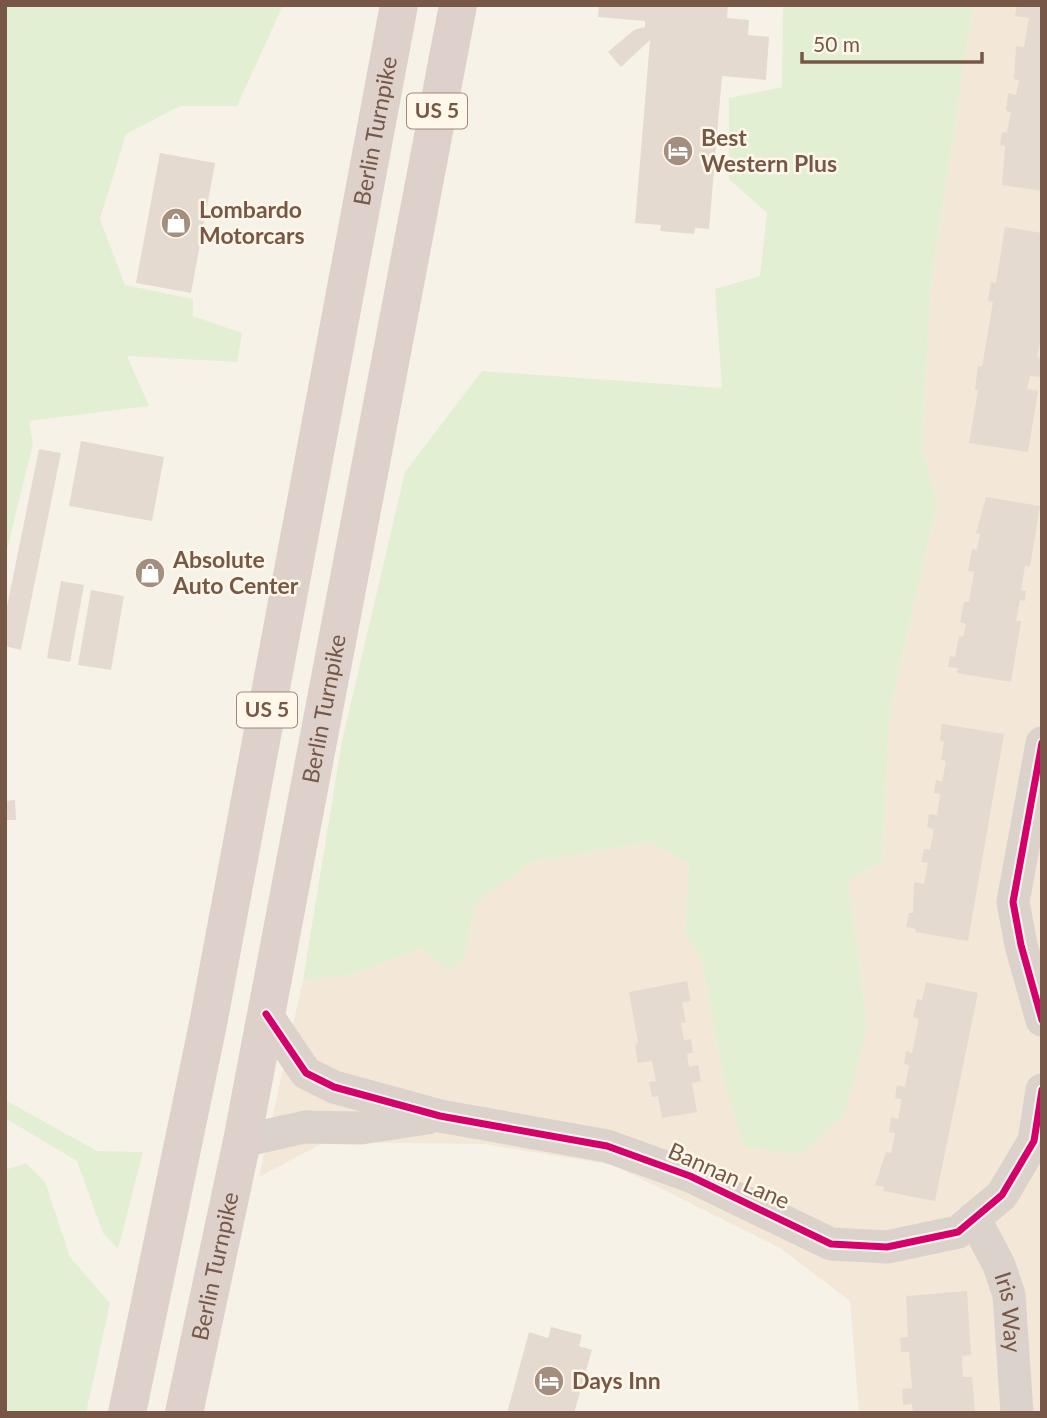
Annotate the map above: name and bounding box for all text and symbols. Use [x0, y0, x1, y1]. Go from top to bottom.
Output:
scale bar [802, 21, 982, 65]
text: 50 m [813, 31, 860, 56]
street label: Berlin Turnpike [347, 54, 402, 208]
road number: US 5 [407, 94, 467, 128]
place label: Best Western Plus [701, 123, 837, 177]
hotel icon: Best Western Plus [661, 134, 695, 168]
place label: Lombardo Motorcars [199, 195, 305, 249]
shop icon: Lombardo Motorcars [159, 206, 193, 240]
place label: Absolute Auto Center [172, 545, 299, 599]
shop icon: Absolute Auto Center [133, 556, 167, 590]
street label: Berlin Turnpike [295, 632, 351, 786]
road number: US 5 [237, 692, 297, 728]
street label: Bannan Lane [664, 1136, 795, 1214]
street label: Berlin Turnpike [185, 1189, 244, 1343]
street label: Iris Way [989, 1268, 1028, 1354]
hotel icon: Days Inn [532, 1364, 566, 1398]
place label: Days Inn [572, 1366, 661, 1394]

